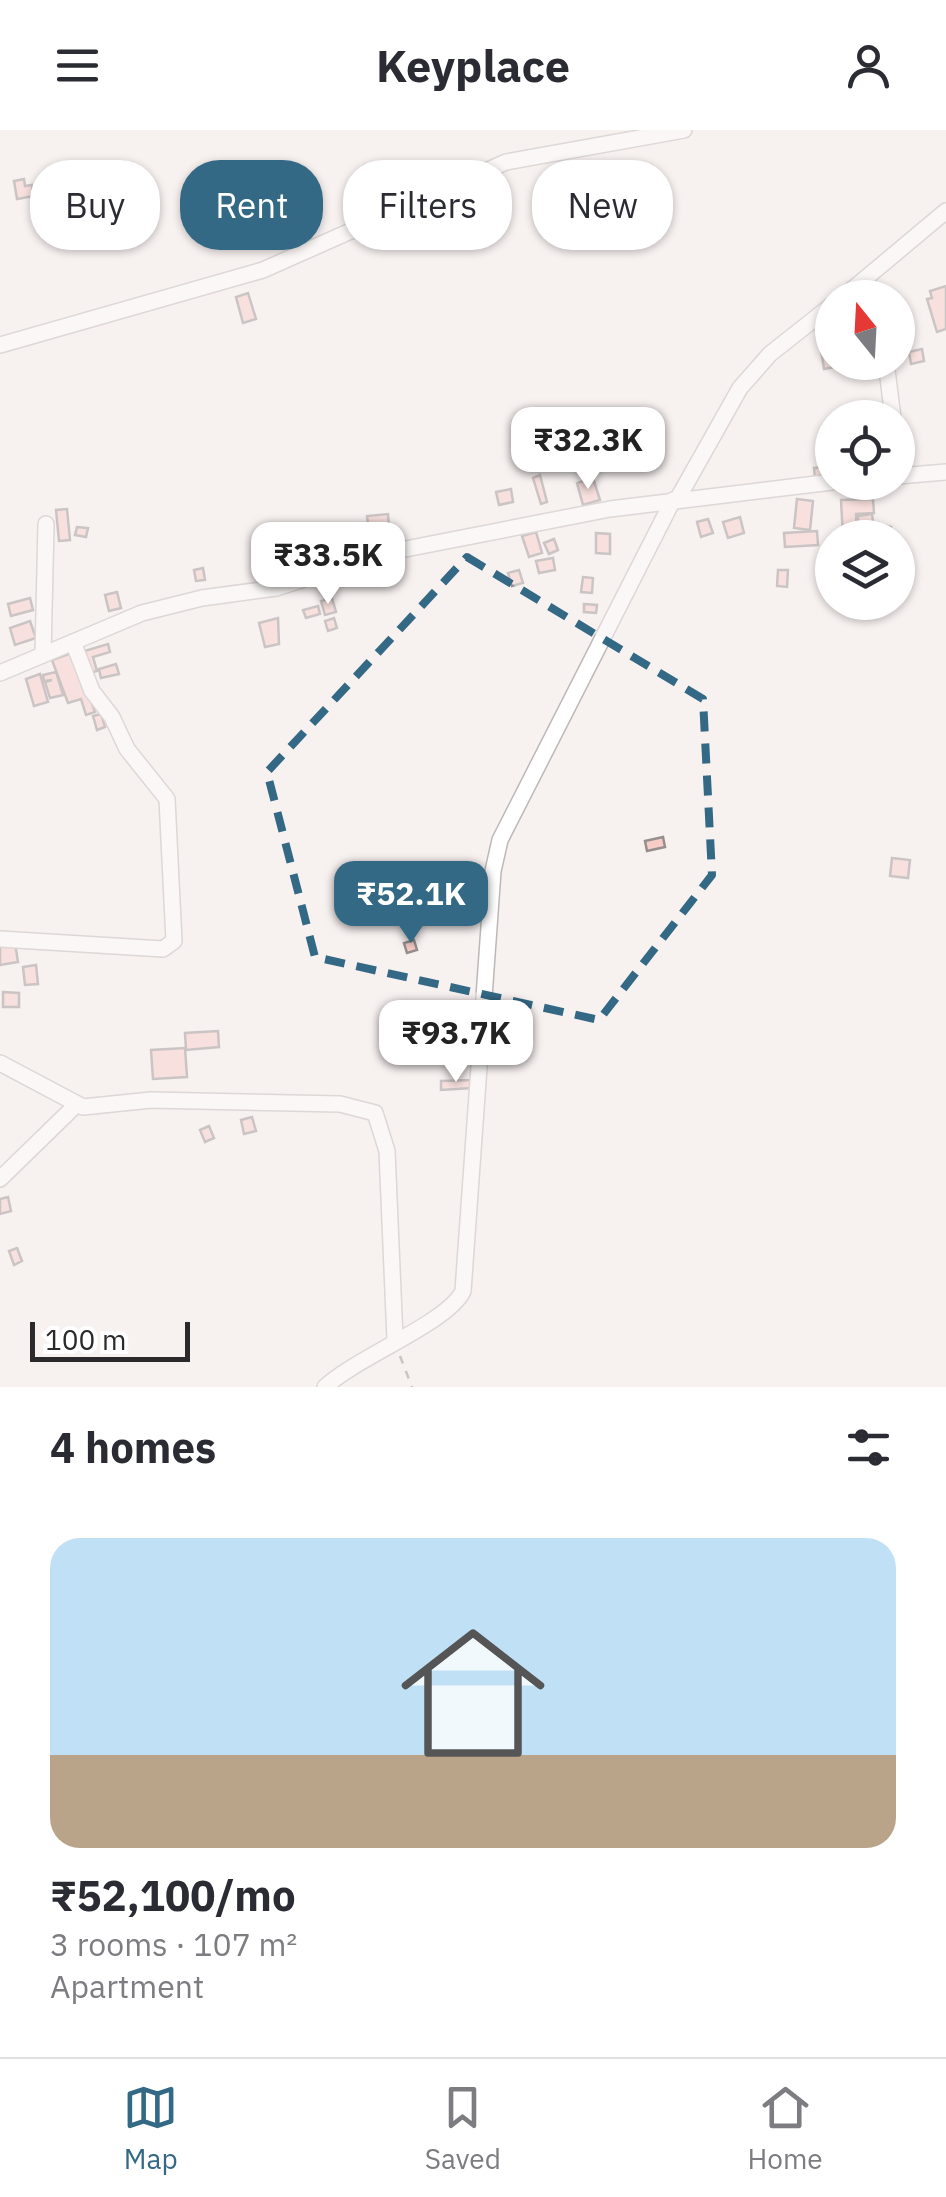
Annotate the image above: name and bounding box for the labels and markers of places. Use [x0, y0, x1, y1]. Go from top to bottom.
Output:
pin: ₹32.3K [507, 407, 669, 492]
pin: ₹33.5K [247, 522, 409, 607]
pin: ₹52.1K [330, 861, 492, 946]
pin: ₹93.7K [375, 1000, 537, 1085]

